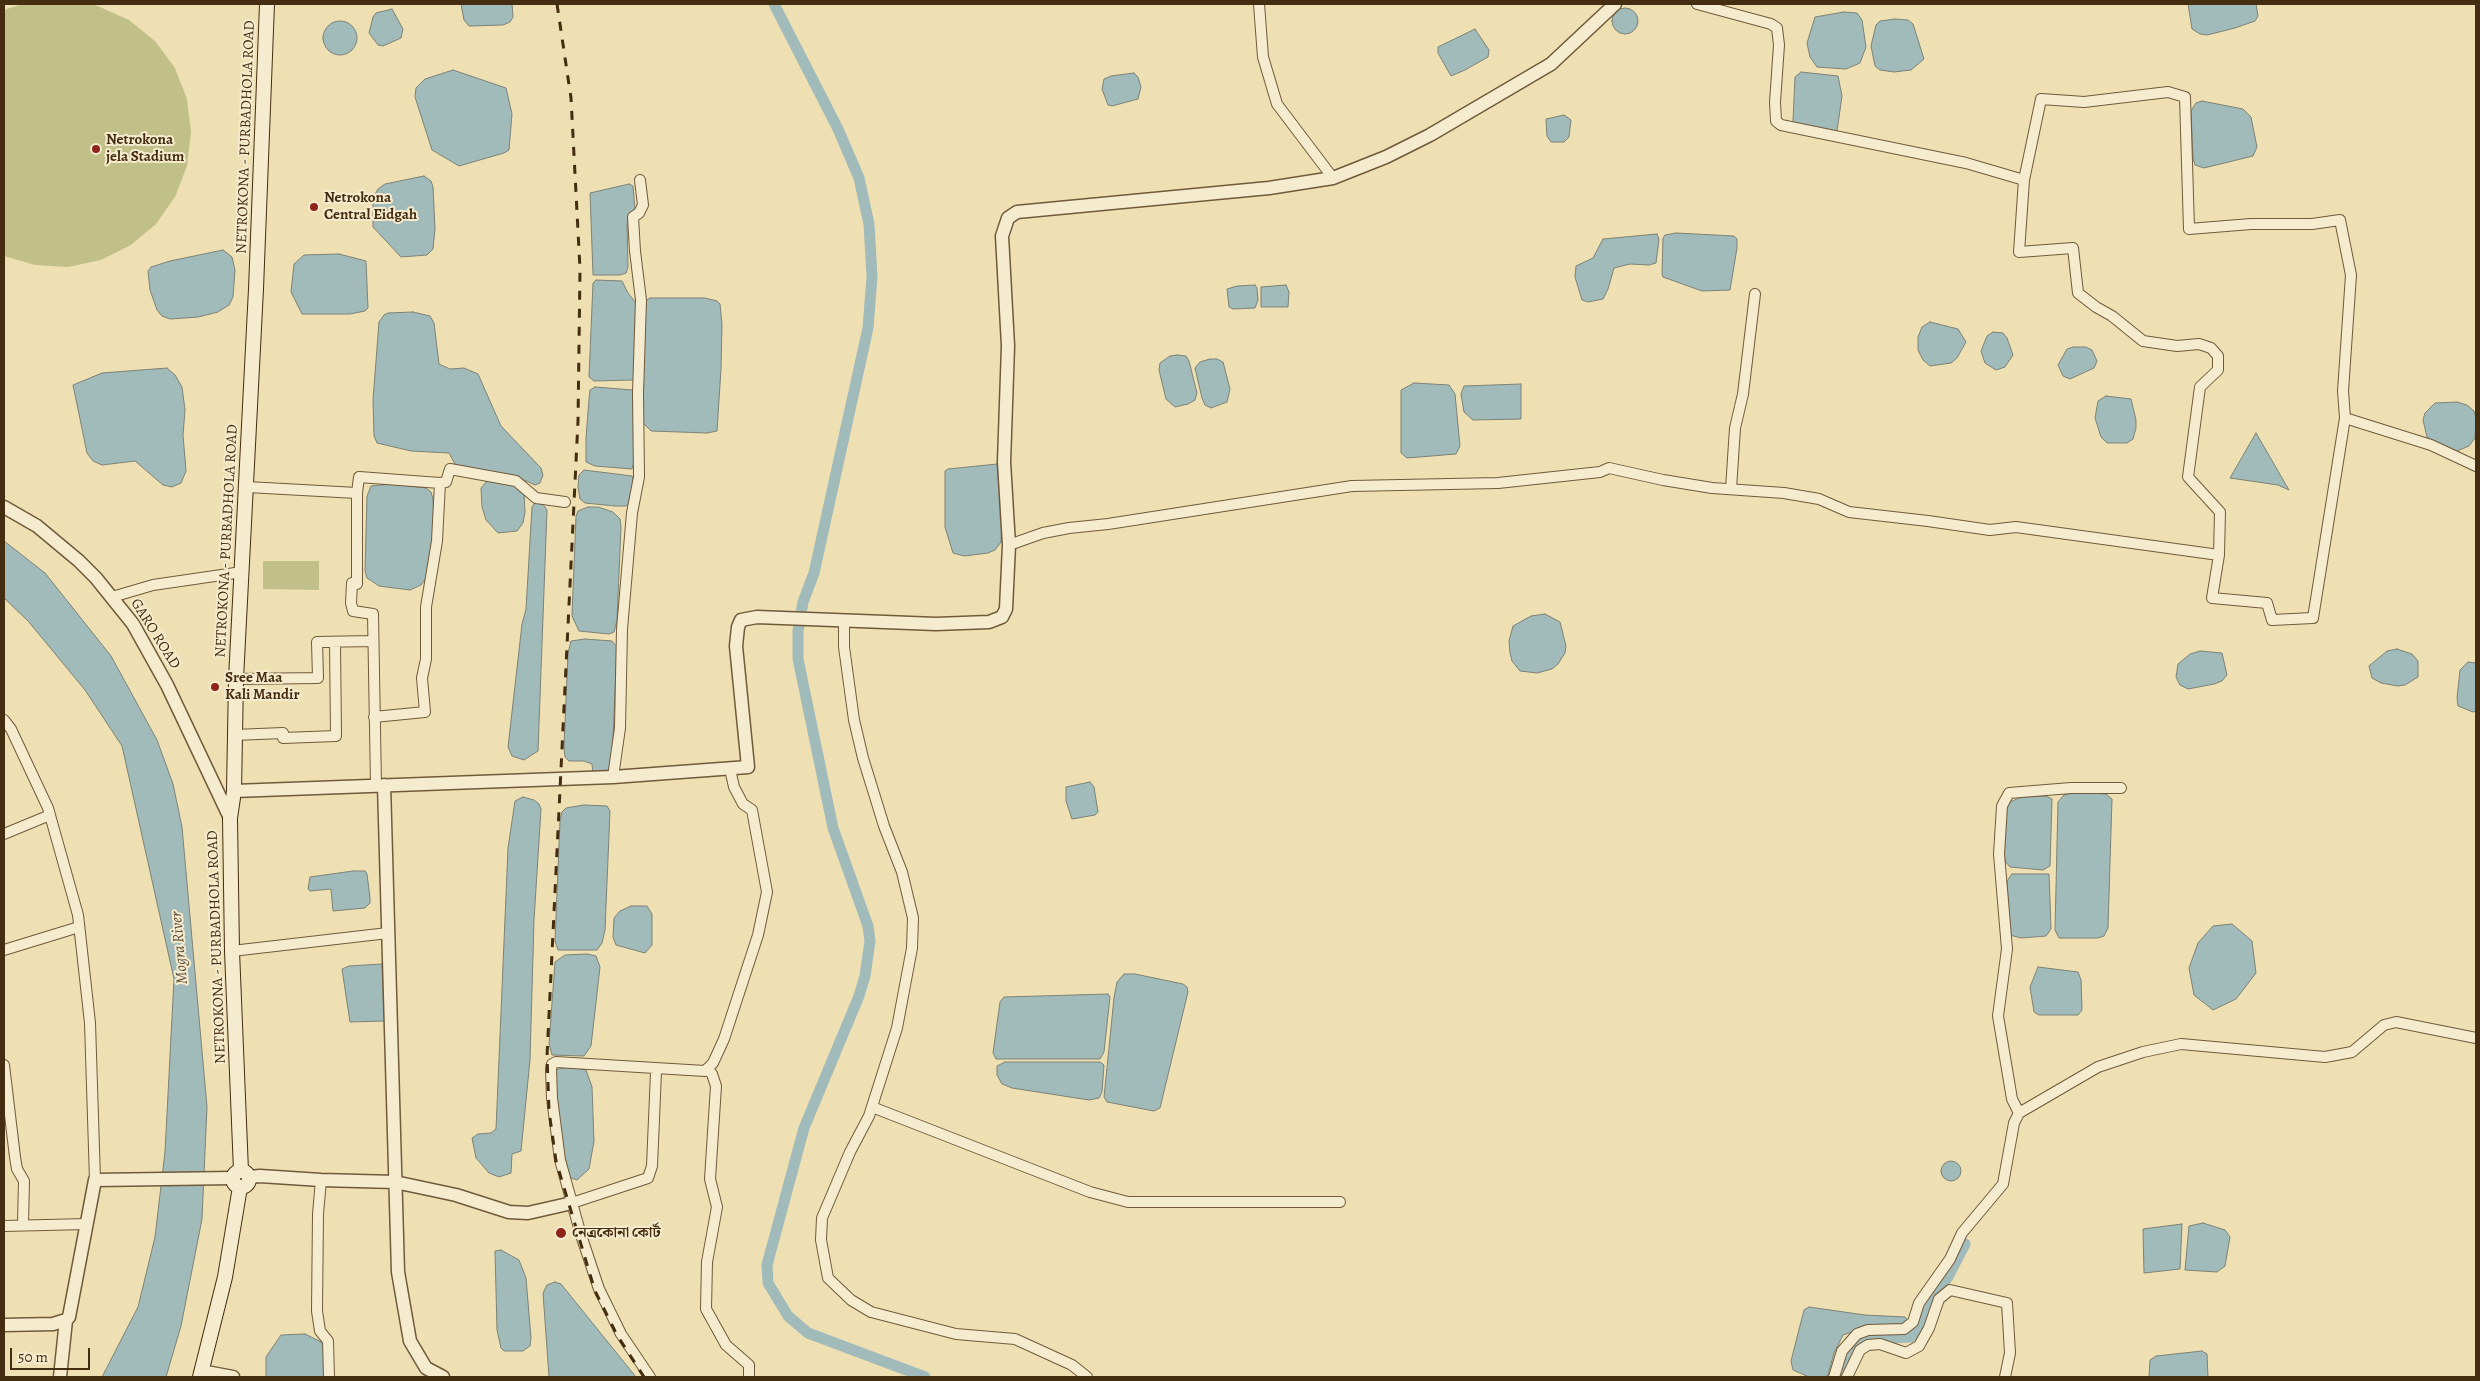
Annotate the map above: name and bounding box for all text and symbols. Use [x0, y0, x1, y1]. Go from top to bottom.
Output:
street label: NETROKONA - PURBADHOLA ROAD [233, 20, 259, 254]
place label: Netrokona jela Stadium [106, 131, 184, 166]
marker: Netrokona jela Stadium [90, 143, 102, 155]
place label: Netrokona Central Eidgah [324, 189, 417, 224]
marker: Netrokona Central Eidgah [308, 201, 320, 213]
street label: NETROKONA - PURBADHOLA ROAD [212, 424, 242, 658]
street label: GARO ROAD [126, 595, 184, 673]
place label: Sree Maa Kali Mandir [225, 669, 300, 704]
marker: Sree Maa Kali Mandir [209, 681, 221, 693]
street label: NETROKONA - PURBADHOLA ROAD [204, 830, 230, 1064]
water label: Mogra River [167, 911, 193, 985]
place label: নেত্রকোনা কোর্ট [572, 1224, 661, 1242]
marker: নেত্রকোনা কোর্ট [554, 1226, 568, 1240]
scale bar [12, 1338, 92, 1370]
text: 50 m [18, 1347, 48, 1367]

